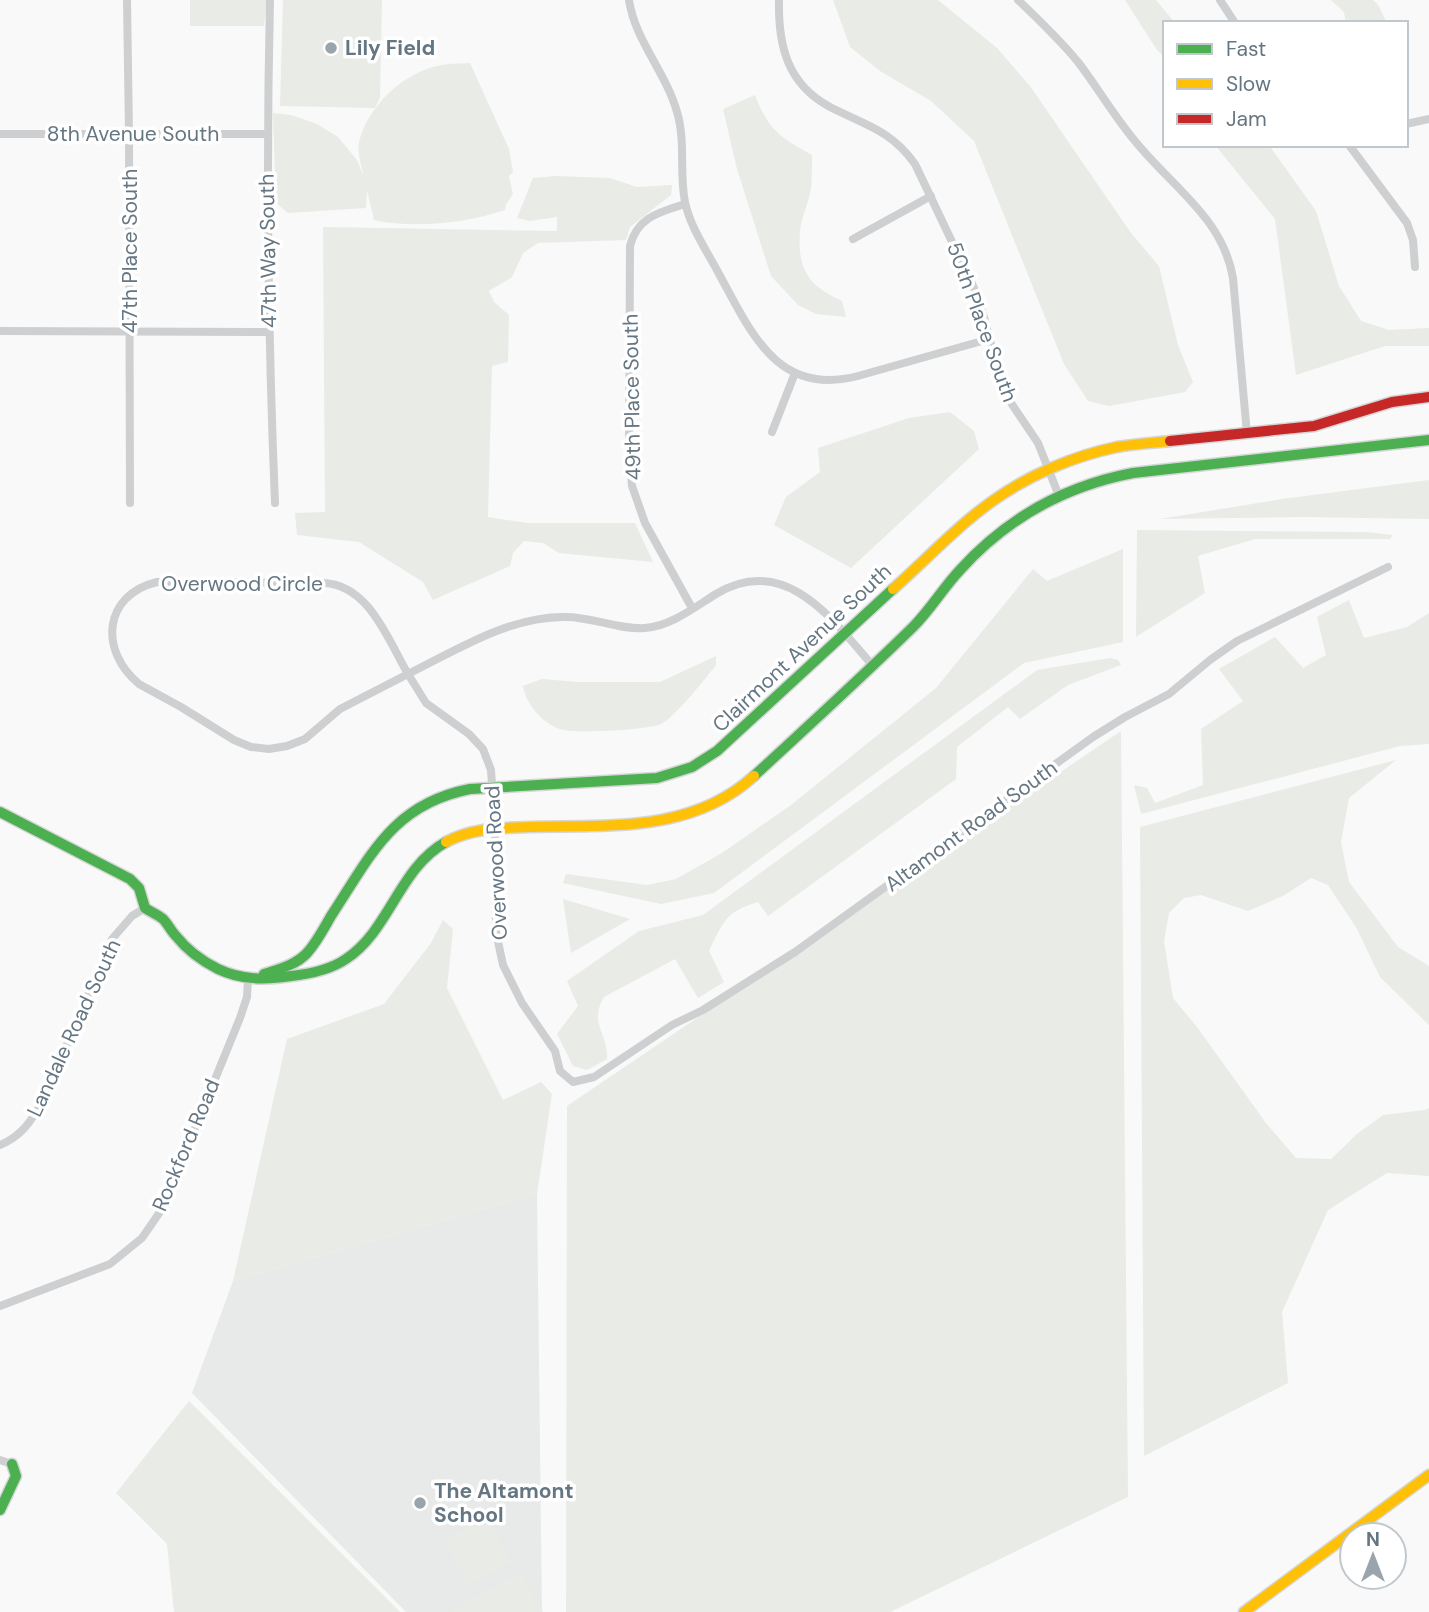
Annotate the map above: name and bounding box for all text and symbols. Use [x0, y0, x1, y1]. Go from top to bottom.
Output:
legend [1163, 21, 1408, 147]
place label: Lily Field [345, 34, 435, 62]
text: Fast [1226, 35, 1266, 63]
marker: Lily Field [323, 40, 339, 56]
text: Slow [1226, 70, 1271, 98]
text: Jam [1226, 105, 1267, 133]
street label: 8th Avenue South [47, 120, 219, 148]
street label: 47th Place South [116, 169, 144, 333]
street label: 47th Way South [253, 174, 283, 328]
street label: 50th Place South [940, 238, 1024, 406]
street label: 49th Place South [617, 313, 647, 481]
street label: Clairmont Avenue South [707, 558, 897, 738]
street label: Overwood Circle [161, 570, 323, 598]
street label: Altamont Road South [879, 754, 1063, 898]
street label: Overwood Road [478, 785, 514, 941]
street label: Landale Road South [21, 935, 127, 1121]
street label: Rockford Road [146, 1075, 226, 1215]
place label: The Altamont School [434, 1477, 574, 1529]
marker: The Altamont School [412, 1495, 428, 1511]
north arrow [1338, 1521, 1408, 1591]
text: N [1366, 1527, 1380, 1552]

